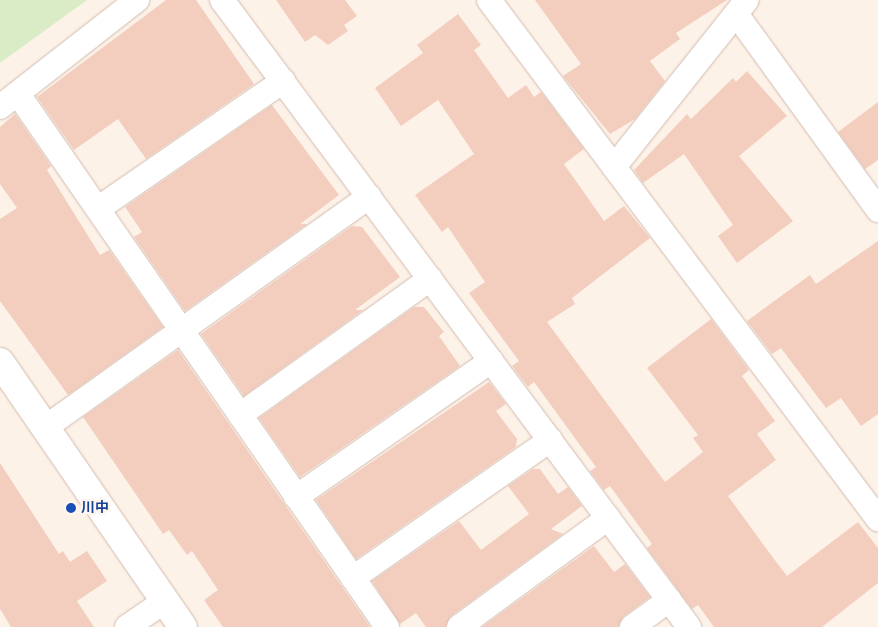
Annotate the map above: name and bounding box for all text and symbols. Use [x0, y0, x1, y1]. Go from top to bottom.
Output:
place label: 川中 [81, 500, 109, 516]
marker: 川中 [65, 502, 77, 514]

